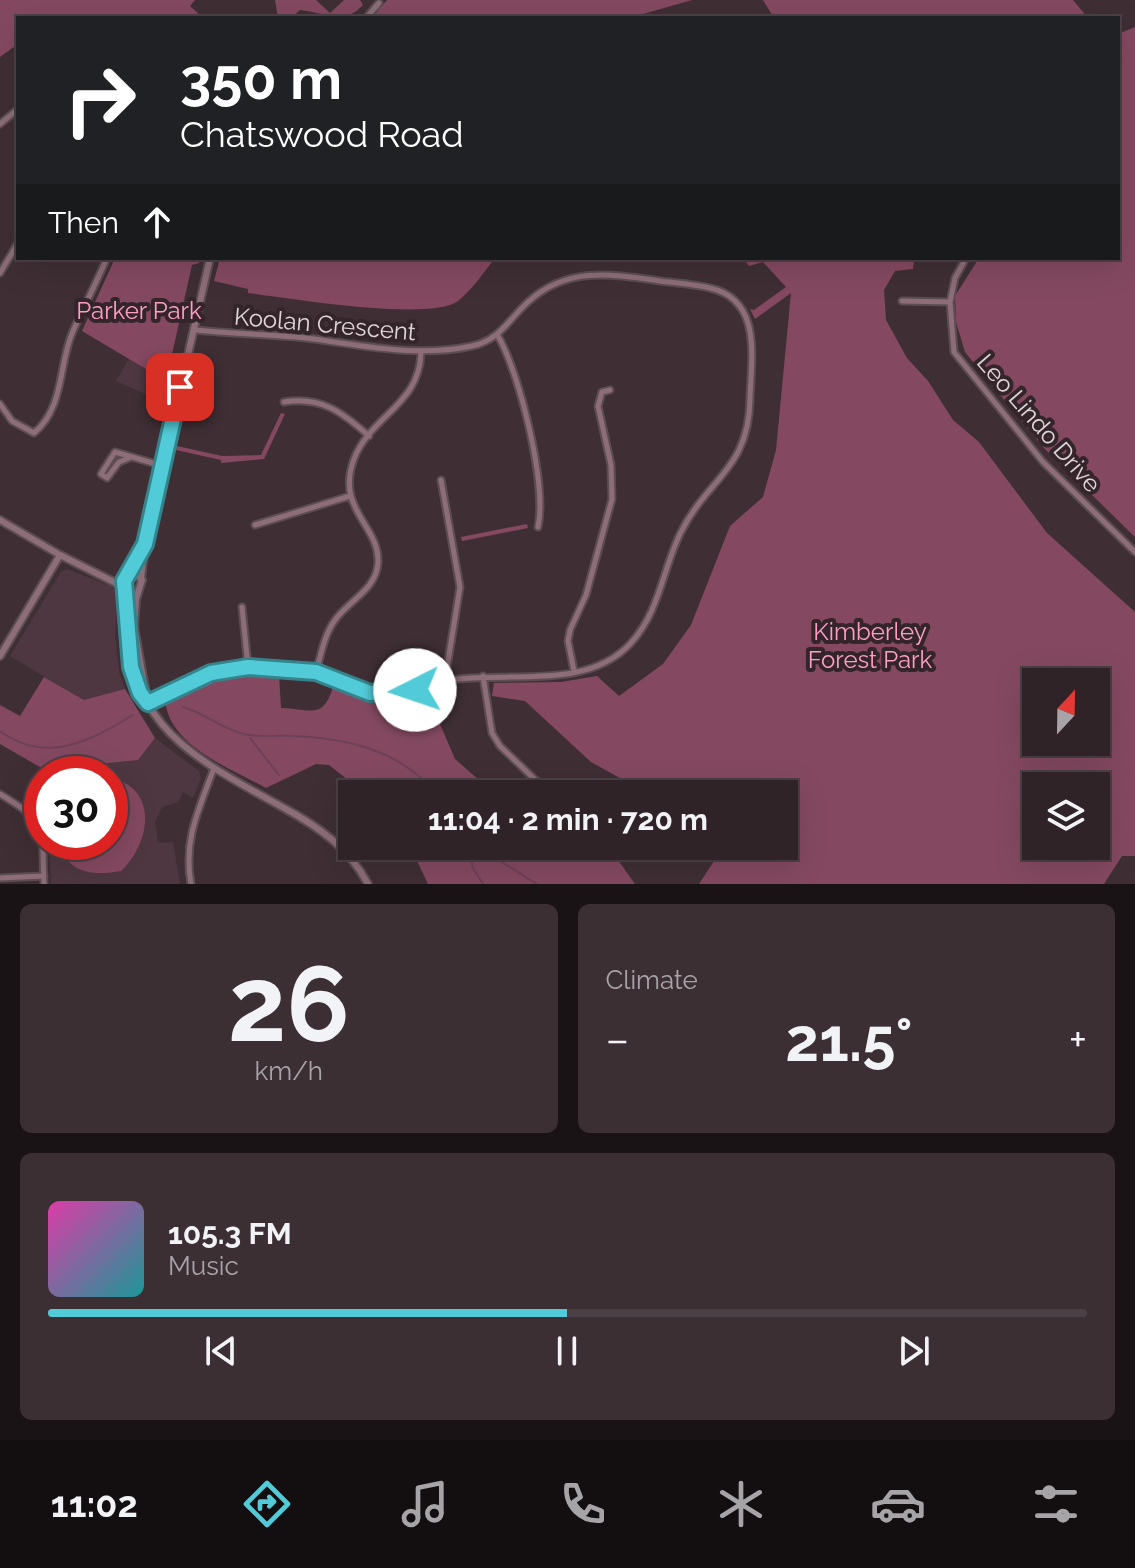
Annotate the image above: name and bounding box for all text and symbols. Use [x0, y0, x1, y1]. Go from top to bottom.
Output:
text: 350 m [180, 46, 342, 112]
icon: right [48, 48, 152, 152]
text: Chatswood Road [180, 113, 464, 155]
icon: ahead [135, 200, 179, 244]
text: Then [48, 205, 119, 240]
park label: Parker Park [76, 296, 202, 325]
street label: Koolan Crescent [233, 302, 417, 346]
street label: Leo Lindo Drive [971, 348, 1107, 498]
pin [146, 353, 214, 421]
icon: arrive [158, 365, 202, 409]
park label: Kimberley Forest Park [808, 617, 933, 674]
position arrow [373, 648, 457, 732]
north arrow [1022, 668, 1110, 756]
map controls [1022, 668, 1110, 860]
speed limit sign: 30 [24, 756, 128, 860]
button: layers [1022, 772, 1110, 860]
text: 11:04 · 2 min · 720 m [428, 802, 708, 837]
text: 26 [228, 943, 350, 1065]
text: Climate [606, 965, 698, 995]
text: 21.5° [785, 1005, 913, 1075]
text: − [606, 1014, 629, 1065]
text: + [1069, 1014, 1087, 1065]
text: km/h [254, 1056, 323, 1086]
text: 105.3 FM [168, 1216, 292, 1251]
text: Music [168, 1251, 239, 1281]
icon: previous [199, 1329, 243, 1373]
icon: pause [545, 1329, 589, 1373]
icon: next [892, 1329, 936, 1373]
icon: directions [239, 1476, 295, 1532]
icon: music [397, 1476, 453, 1532]
icon: phone [555, 1476, 611, 1532]
icon: climate [713, 1476, 769, 1532]
icon: car [870, 1476, 926, 1532]
icon: filters [1028, 1476, 1084, 1532]
text: 11:02 [51, 1483, 138, 1525]

